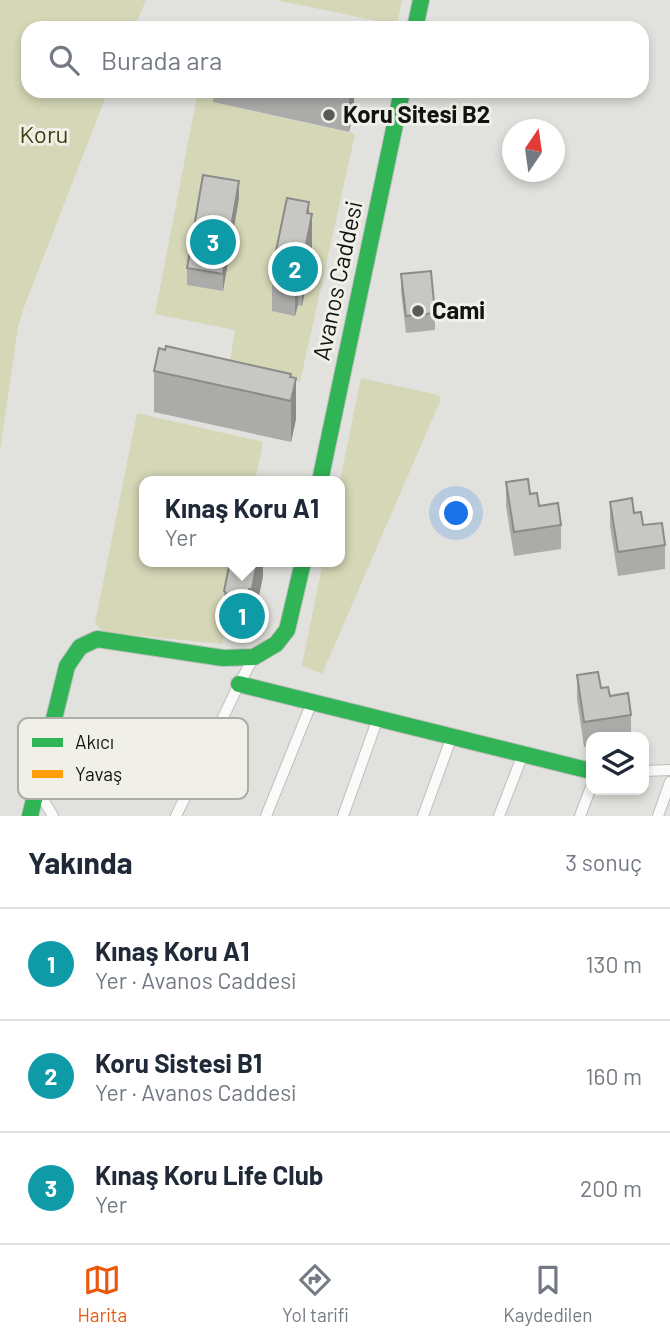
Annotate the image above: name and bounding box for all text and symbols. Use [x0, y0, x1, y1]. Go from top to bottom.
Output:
search box [21, 21, 649, 98]
icon: search [45, 41, 83, 79]
text: Burada ara [101, 44, 222, 75]
place label: Koru Sitesi B2 [343, 99, 490, 128]
marker: Koru Sitesi B2 [321, 107, 337, 123]
park label: Koru [20, 119, 68, 148]
north arrow [502, 119, 565, 182]
street label: Avanos Caddesi [306, 199, 368, 363]
pin: 3 [190, 216, 236, 268]
pin: 2 [272, 243, 318, 295]
place label: Cami [432, 295, 485, 324]
marker: Cami [410, 303, 426, 319]
popup [139, 476, 345, 567]
text: Kınaş Koru A1 [165, 492, 319, 523]
your location [439, 496, 473, 530]
text: Yer [165, 523, 197, 551]
pin: 1 [219, 590, 265, 642]
legend [18, 718, 248, 799]
text: Akıcı [75, 730, 114, 753]
map controls [586, 732, 649, 795]
button: layers [586, 732, 649, 795]
text: Yavaş [75, 762, 122, 785]
text: Yakında [28, 844, 133, 880]
text: 3 sonuç [565, 848, 642, 876]
text: Kınaş Koru A1 [95, 935, 250, 966]
text: 1 [47, 950, 55, 978]
text: 130 m [585, 950, 642, 978]
text: Yer · Avanos Caddesi [95, 966, 296, 994]
text: Koru Sistesi B1 [95, 1047, 262, 1078]
text: 2 [45, 1062, 57, 1090]
text: 160 m [585, 1062, 642, 1090]
text: Yer · Avanos Caddesi [95, 1078, 296, 1106]
text: Kınaş Koru Life Club [95, 1159, 324, 1190]
text: 3 [45, 1174, 57, 1202]
text: 200 m [580, 1174, 642, 1202]
text: Yer [95, 1190, 127, 1218]
tab: Harita [77, 1261, 127, 1326]
tab: Yol tarifi [282, 1261, 348, 1326]
tab: Kaydedilen [503, 1261, 593, 1326]

